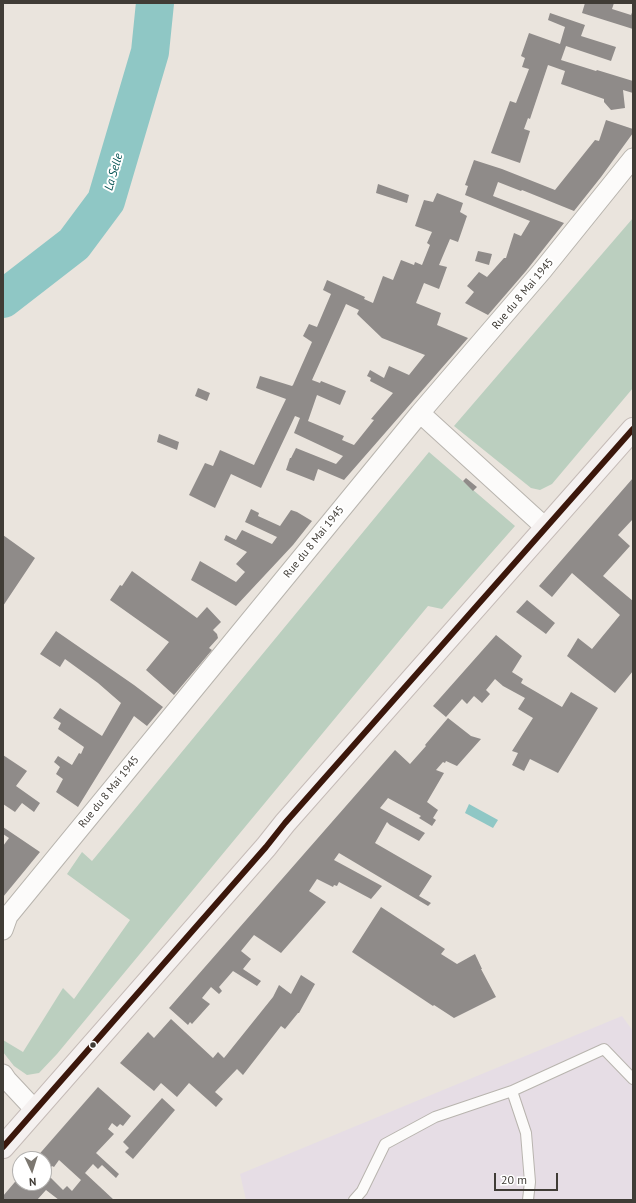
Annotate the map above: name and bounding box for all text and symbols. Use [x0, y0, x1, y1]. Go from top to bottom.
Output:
water label: La Selle [102, 152, 126, 192]
street label: Rue du 8 Mai 1945 [489, 256, 557, 332]
street label: Rue du 8 Mai 1945 [281, 503, 347, 581]
street label: Rue du 8 Mai 1945 [76, 753, 142, 831]
unlabelled marker [88, 1040, 98, 1050]
north arrow [12, 1151, 52, 1191]
scale bar [496, 1165, 560, 1191]
text: 20 m [501, 1172, 527, 1187]
text: N [29, 1175, 37, 1189]

